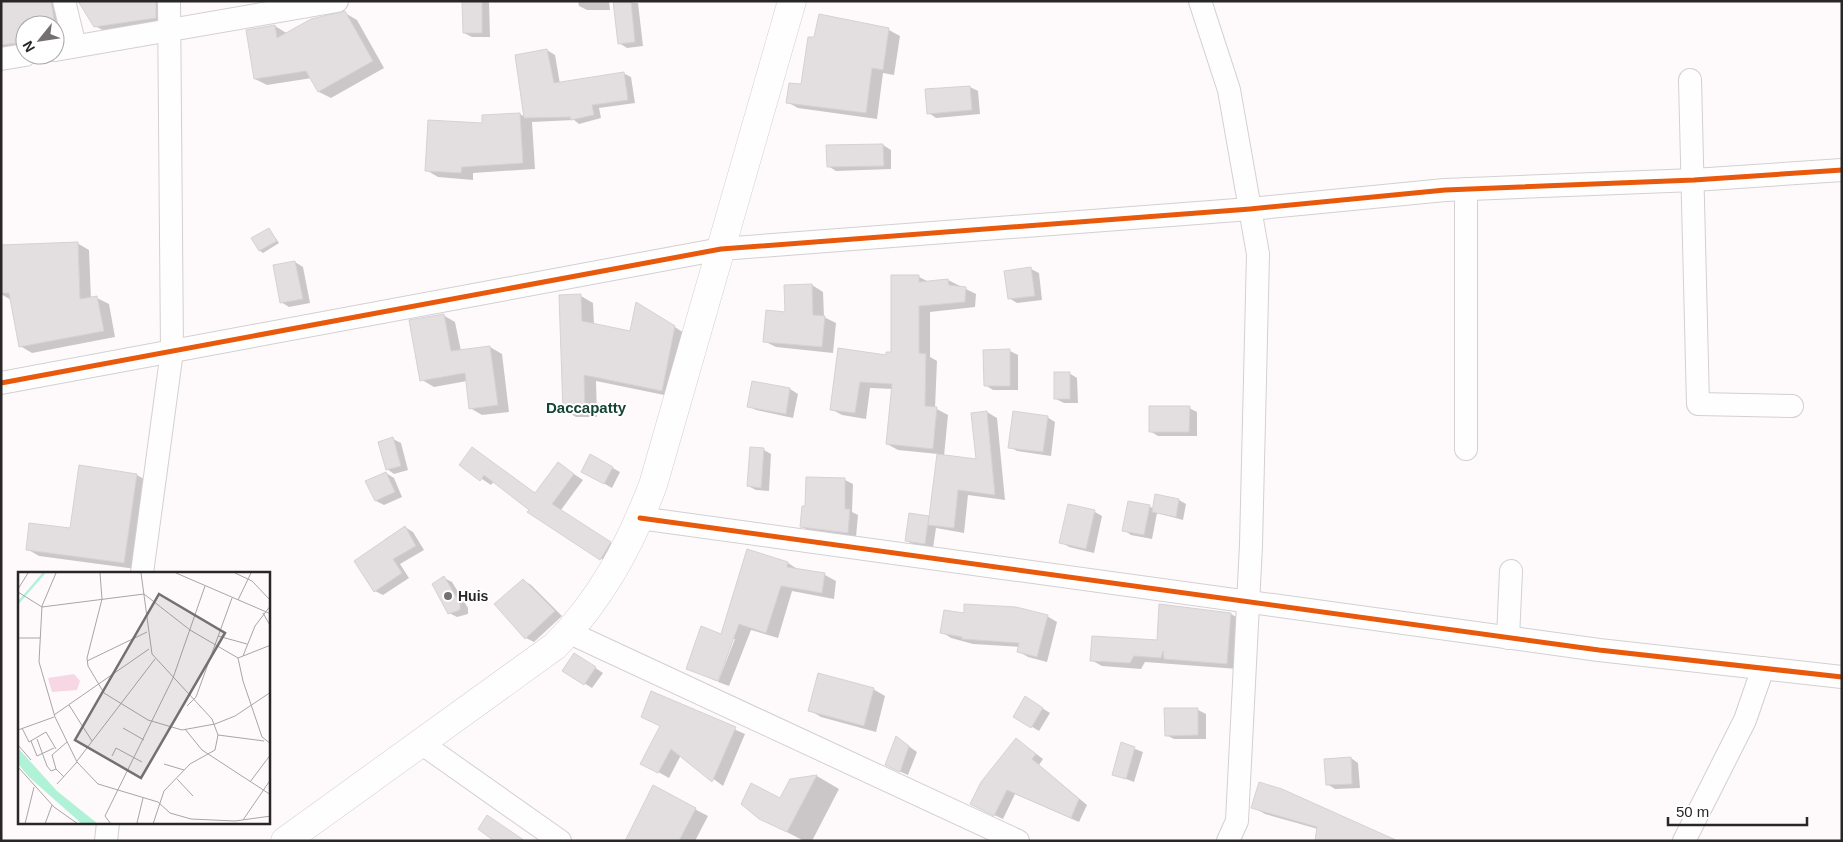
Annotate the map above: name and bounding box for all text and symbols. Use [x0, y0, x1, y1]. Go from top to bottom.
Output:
north arrow [15, 15, 65, 65]
text: N [19, 38, 38, 55]
district label: Daccapatty [546, 399, 627, 416]
inset map [18, 572, 270, 824]
place label: Huis [458, 588, 489, 604]
marker: Huis [442, 590, 454, 602]
scale bar [1668, 794, 1807, 826]
text: 50 m [1676, 803, 1709, 820]

